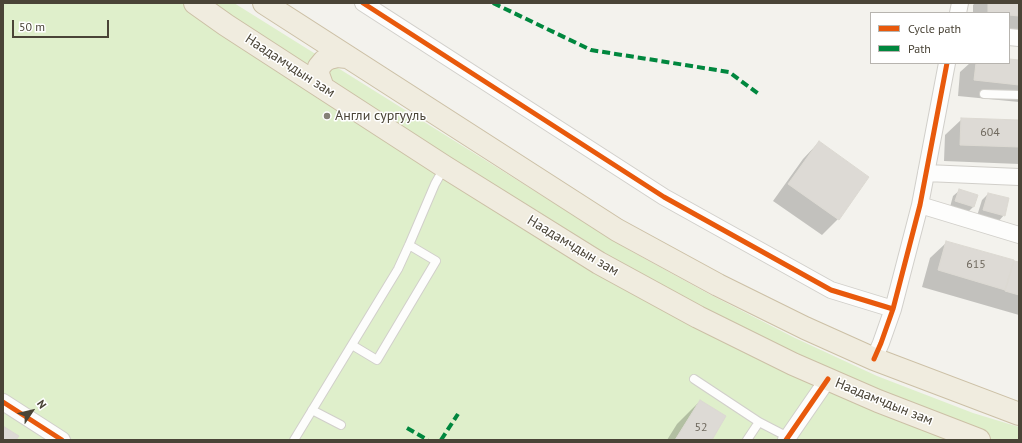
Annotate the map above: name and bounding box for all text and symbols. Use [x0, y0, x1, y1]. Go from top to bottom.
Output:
scale bar [14, 12, 111, 38]
legend [870, 12, 1010, 64]
text: 50 m [19, 19, 45, 34]
text: Cycle path [908, 21, 961, 36]
street label: Наадамчдын зам [242, 31, 338, 101]
text: Path [908, 41, 931, 56]
place label: Англи сургууль [335, 108, 426, 124]
marker: Англи сургууль [322, 111, 332, 121]
house number: 604 [980, 126, 1000, 140]
street label: Наадамчдын зам [524, 212, 622, 280]
house number: 615 [966, 258, 986, 272]
street label: Наадамчдын зам [833, 375, 935, 429]
north arrow [12, 391, 52, 431]
text: N [34, 397, 50, 411]
house number: 52 [694, 421, 708, 435]

